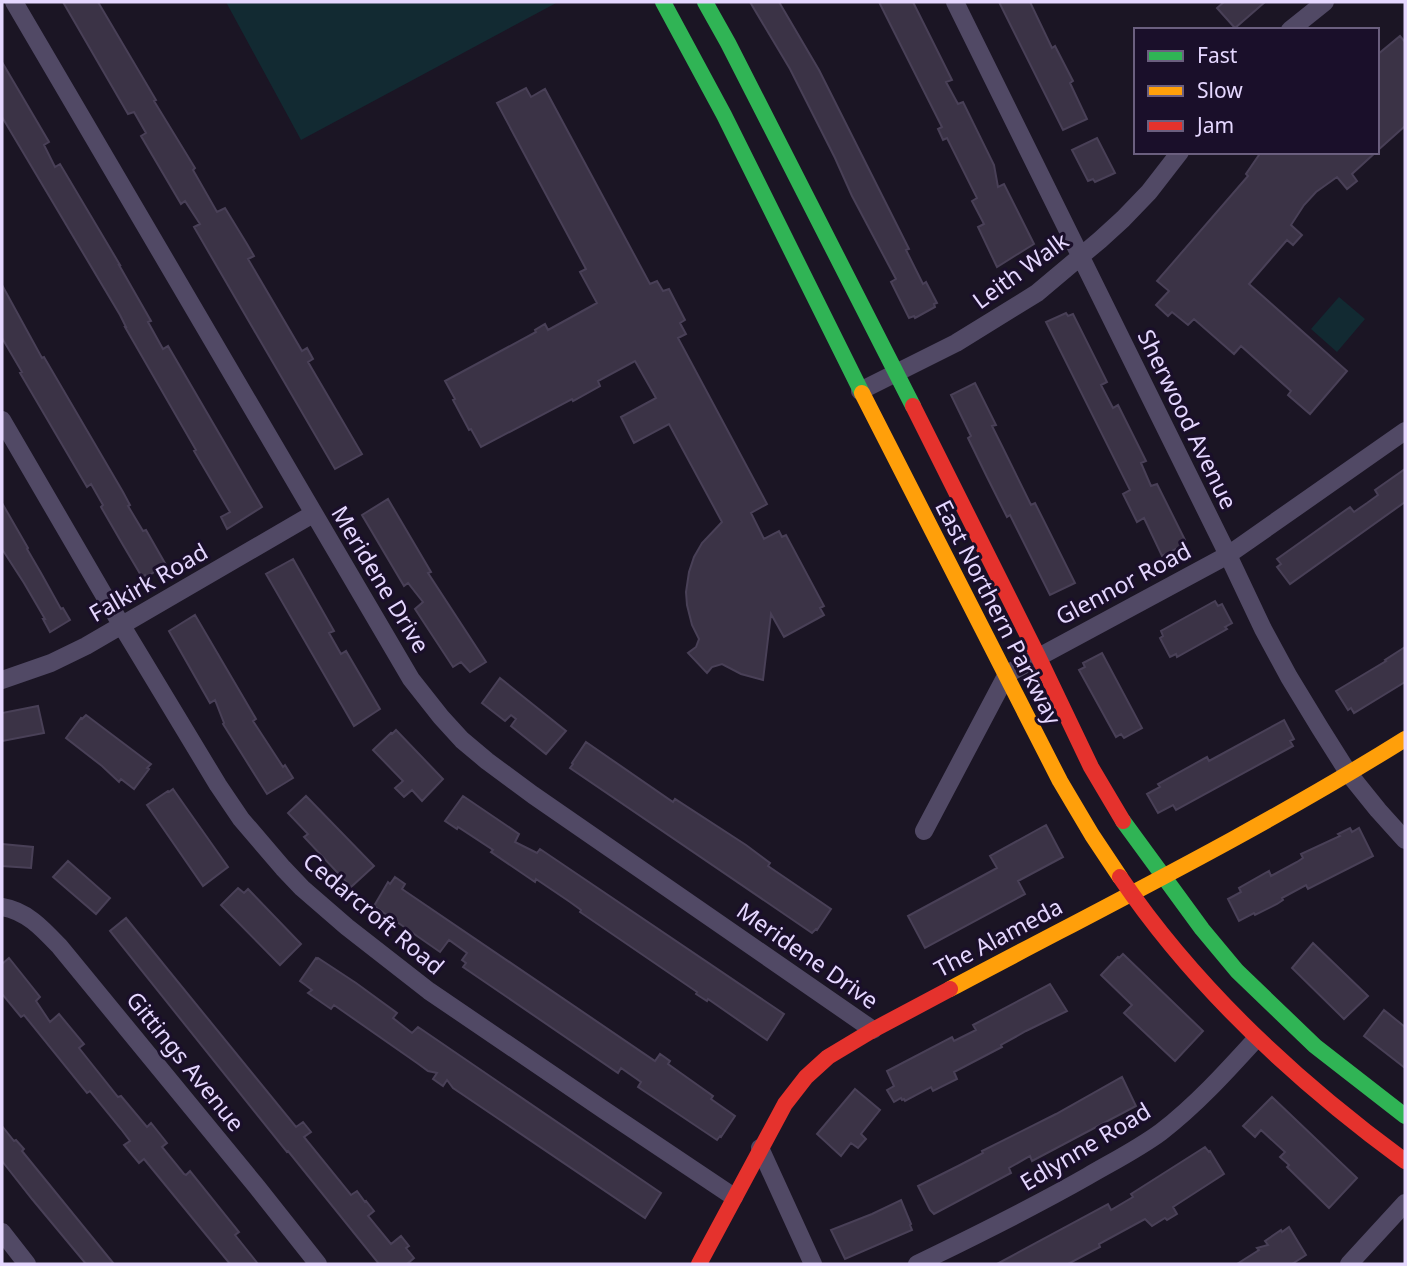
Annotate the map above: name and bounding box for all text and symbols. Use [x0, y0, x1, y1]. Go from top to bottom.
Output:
legend [1134, 28, 1379, 154]
text: Fast [1197, 41, 1238, 69]
text: Slow [1197, 76, 1243, 104]
text: Jam [1195, 111, 1234, 139]
street label: Leith Walk [965, 224, 1075, 316]
street label: Sherwood Avenue [1131, 324, 1245, 514]
street label: East Northern Parkway [928, 494, 1070, 730]
street label: Meridene Drive [324, 499, 438, 659]
street label: Glennor Road [1050, 534, 1196, 632]
street label: Falkirk Road [83, 535, 213, 629]
street label: Cedarcroft Road [297, 844, 451, 982]
street label: The Alameda [928, 890, 1068, 984]
street label: Meridene Drive [731, 894, 885, 1016]
street label: Gittings Avenue [120, 984, 252, 1138]
street label: Edlynne Road [1014, 1094, 1156, 1198]

